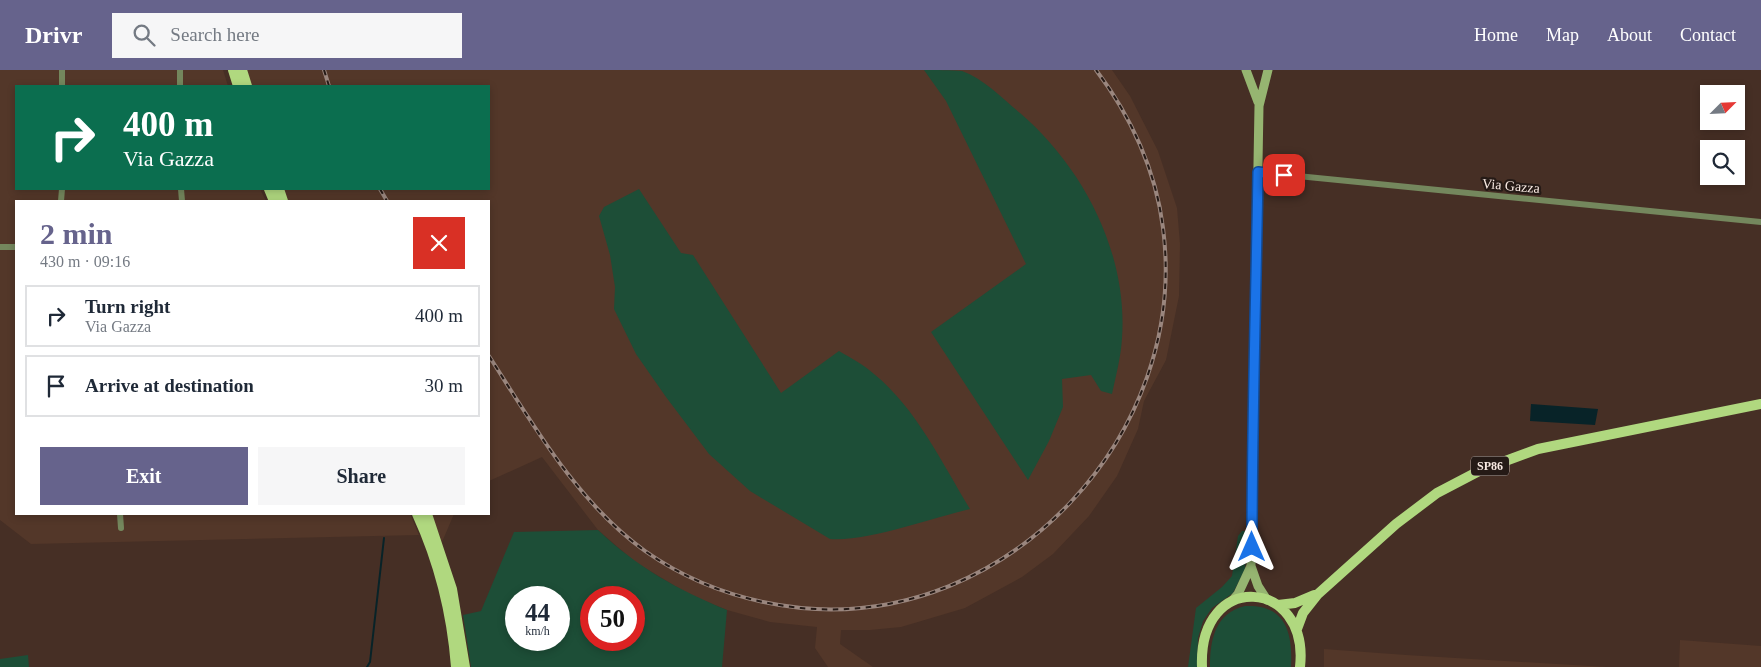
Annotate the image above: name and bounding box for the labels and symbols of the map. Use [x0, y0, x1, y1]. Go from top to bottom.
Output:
north arrow [1700, 85, 1745, 130]
pin [1263, 154, 1305, 196]
street label: Via Gazza [1482, 176, 1541, 196]
road number: SP86 [1471, 456, 1509, 476]
position arrow [1225, 520, 1277, 572]
speed limit sign: 50 [580, 586, 645, 651]

